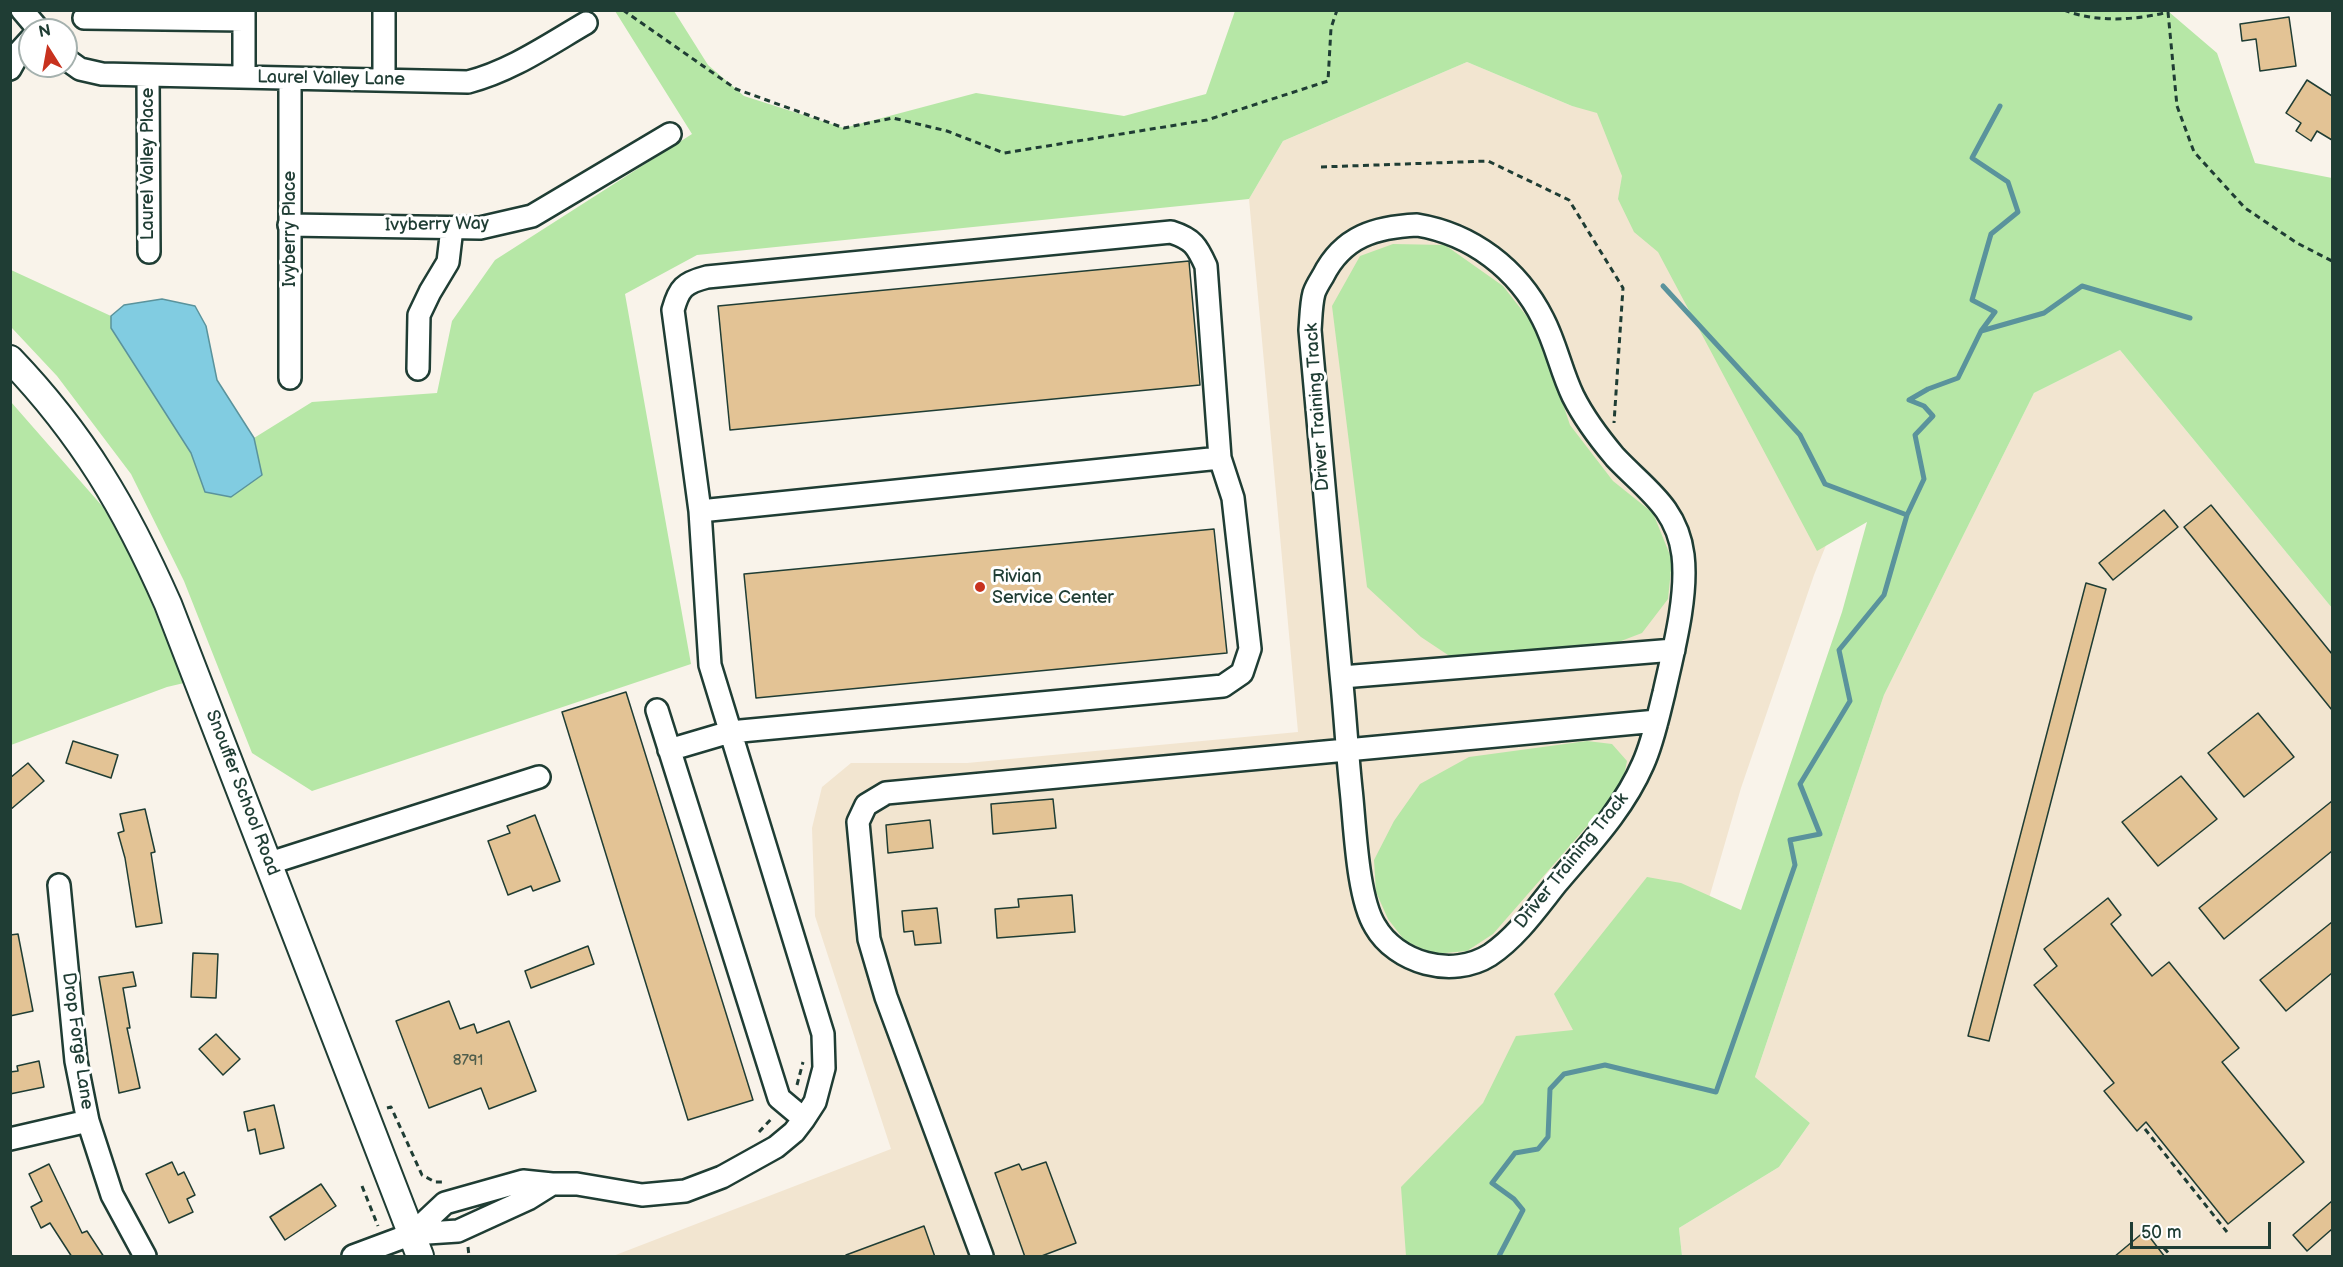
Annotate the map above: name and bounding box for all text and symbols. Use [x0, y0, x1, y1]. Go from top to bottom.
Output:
north arrow [18, 18, 78, 78]
text: N [37, 21, 53, 42]
street label: Laurel Valley Lane [257, 67, 405, 91]
street label: Laurel Valley Place [137, 88, 159, 240]
street label: Ivyberry Place [279, 171, 301, 287]
street label: Ivyberry Way [385, 213, 489, 237]
street label: Driver Training Track [1301, 322, 1335, 492]
place label: Rivian Service Center [992, 566, 1114, 608]
marker: Rivian Service Center [973, 580, 987, 594]
street label: Snouffer School Road [200, 707, 284, 879]
street label: Driver Training Track [1511, 789, 1633, 933]
street label: Drop Forge Lane [57, 971, 97, 1111]
house number: 8791 [453, 1052, 483, 1070]
scale bar [2133, 1210, 2274, 1248]
text: 50 m [2141, 1222, 2182, 1243]

